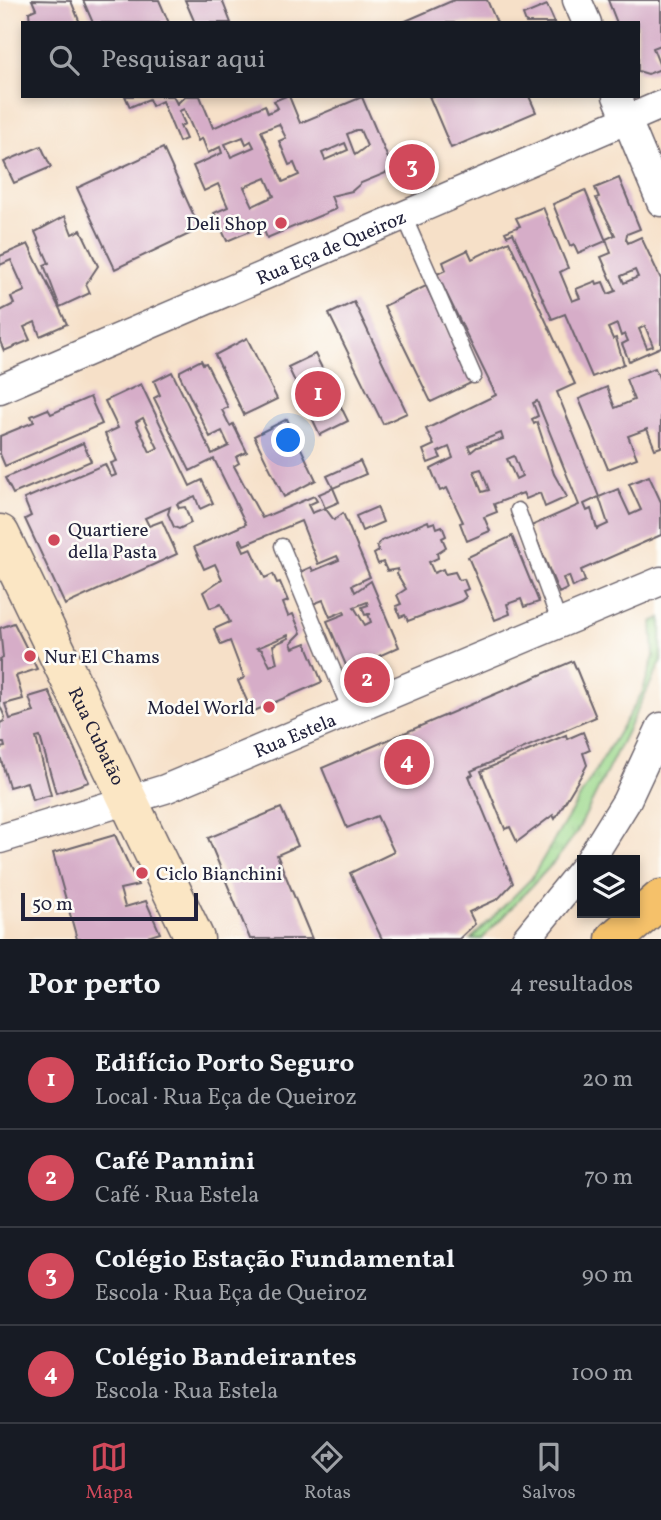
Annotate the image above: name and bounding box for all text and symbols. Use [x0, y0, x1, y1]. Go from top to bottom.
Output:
search box [21, 21, 640, 98]
icon: search [45, 41, 83, 79]
text: Pesquisar aqui [101, 42, 266, 78]
pin: 3 [389, 141, 435, 193]
street label: Rua Eça de Queiroz [253, 205, 411, 292]
place label: Deli Shop [186, 212, 267, 238]
marker: Deli Shop [273, 215, 289, 231]
pin: 1 [295, 368, 341, 420]
your location [271, 423, 305, 457]
place label: Quartiere della Pasta [68, 518, 157, 566]
marker: Quartiere della Pasta [46, 532, 62, 548]
place label: Nur El Chams [44, 645, 160, 671]
marker: Nur El Chams [22, 648, 38, 664]
pin: 2 [344, 654, 390, 706]
street label: Rua Cubatão [61, 683, 130, 790]
place label: Model World [147, 696, 255, 722]
marker: Model World [261, 699, 277, 715]
street label: Rua Estela [250, 708, 341, 765]
pin: 4 [384, 736, 430, 788]
map controls [577, 855, 640, 918]
button: layers [577, 855, 640, 918]
place label: Ciclo Bianchini [156, 862, 282, 888]
marker: Ciclo Bianchini [134, 865, 150, 881]
scale bar [21, 890, 198, 922]
text: 50 m [32, 892, 73, 918]
text: Por perto [28, 964, 161, 1006]
text: 4 resultados [510, 969, 633, 1001]
text: Edifício Porto Seguro [95, 1046, 354, 1082]
text: 1 [46, 1064, 56, 1096]
text: 20 m [582, 1064, 633, 1096]
text: Local · Rua Eça de Queiroz [95, 1082, 357, 1114]
text: Café Pannini [95, 1144, 255, 1180]
text: 2 [45, 1162, 57, 1194]
text: 70 m [584, 1162, 633, 1194]
text: Café · Rua Estela [95, 1180, 259, 1212]
text: Colégio Estação Fundamental [95, 1242, 455, 1278]
text: 3 [45, 1260, 57, 1292]
text: 90 m [582, 1260, 633, 1292]
text: Escola · Rua Eça de Queiroz [95, 1278, 367, 1310]
text: Colégio Bandeirantes [95, 1340, 357, 1376]
text: 4 [44, 1358, 58, 1390]
text: 100 m [571, 1358, 633, 1390]
text: Escola · Rua Estela [95, 1376, 279, 1408]
tab: Mapa [85, 1438, 133, 1506]
tab: Rotas [304, 1438, 351, 1506]
tab: Salvos [522, 1438, 576, 1506]

